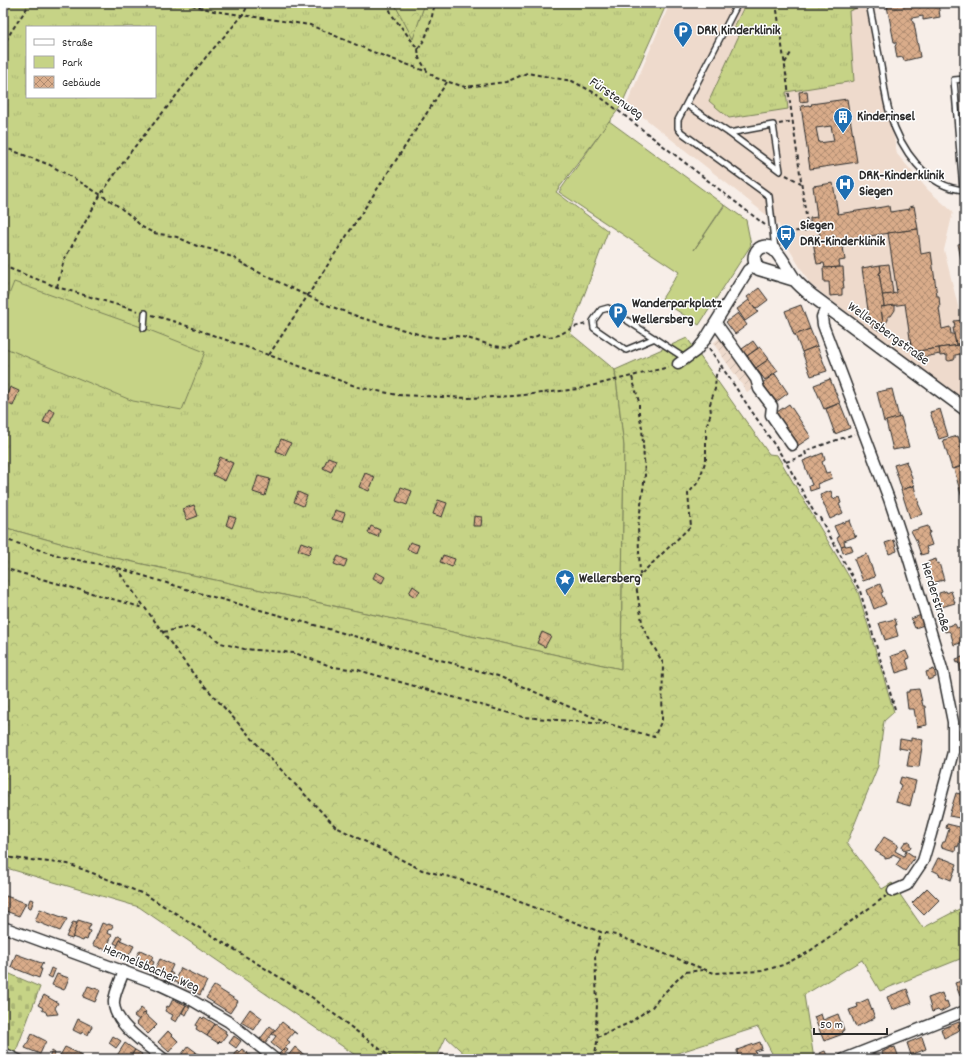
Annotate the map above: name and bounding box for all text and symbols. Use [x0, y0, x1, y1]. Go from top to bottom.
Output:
parking icon: DRK Kinderklinik [672, 20, 694, 48]
place label: DRK Kinderklinik [697, 21, 781, 41]
legend [26, 26, 156, 98]
text: Straße [62, 35, 93, 52]
text: Park [62, 55, 83, 72]
street label: Fürstenweg [585, 73, 647, 125]
text: Gebäude [62, 75, 101, 92]
building icon: Kinderinsel [832, 106, 854, 134]
place label: Kinderinsel [857, 107, 916, 127]
place label: DRK-Kinderklinik Siegen [859, 166, 944, 202]
hospital icon: DRK-Kinderklinik Siegen [834, 173, 856, 201]
place label: Siegen DRK-Kinderklinik [800, 216, 885, 252]
bus stop icon: Siegen DRK-Kinderklinik [775, 223, 797, 251]
place label: Wanderparkplatz Wellersberg [632, 294, 722, 330]
street label: Wellersbergstraße [843, 297, 933, 371]
parking icon: Wanderparkplatz Wellersberg [607, 301, 629, 329]
street label: Herderstraße [915, 560, 955, 634]
place icon: Wellersberg [554, 568, 576, 596]
place label: Wellersberg [579, 569, 641, 589]
street label: Hermelsbacher Weg [100, 940, 202, 998]
scale bar [814, 1010, 887, 1036]
text: 50 m [820, 1017, 843, 1034]

